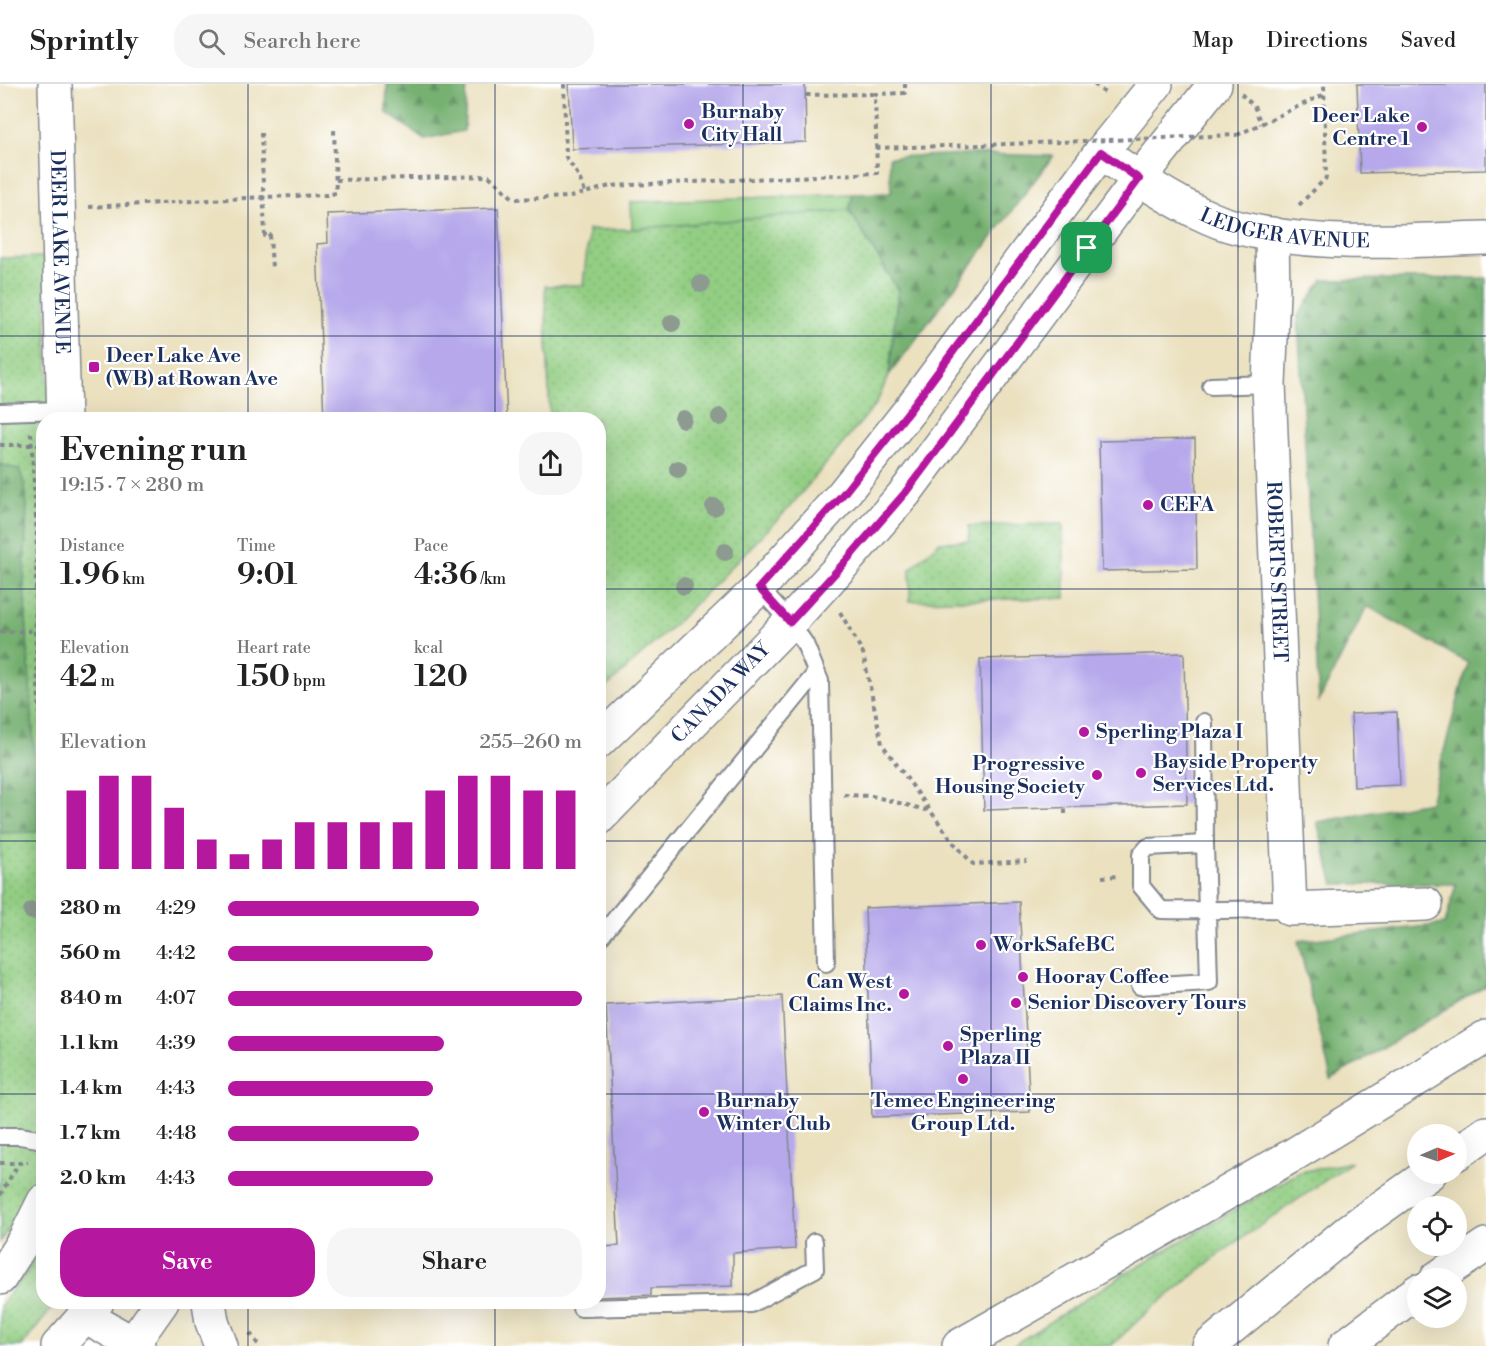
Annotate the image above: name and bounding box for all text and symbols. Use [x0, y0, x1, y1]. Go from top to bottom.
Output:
search box [174, 14, 594, 68]
text: Sprintly [30, 24, 138, 59]
icon: search [195, 25, 228, 58]
text: Search here [243, 28, 361, 55]
text: Map [1192, 28, 1234, 54]
text: Directions [1267, 28, 1368, 54]
text: Saved [1401, 28, 1456, 54]
place label: Burnaby City Hall [701, 100, 785, 148]
place label: Deer Lake Centre 1 [1312, 104, 1410, 152]
marker: Burnaby City Hall [682, 117, 696, 131]
marker: Deer Lake Centre 1 [1415, 120, 1429, 134]
street label: DEER LAKE AVENUE [44, 149, 75, 354]
street label: LEDGER AVENUE [1196, 203, 1370, 254]
pin [1061, 222, 1112, 273]
icon: arrive [1070, 231, 1103, 264]
place label: Deer Lake Ave (WB) at Rowan Ave [106, 344, 278, 392]
marker: Deer Lake Ave (WB) at Rowan Ave [87, 360, 101, 374]
text: Evening run [60, 430, 247, 471]
button: share [519, 432, 582, 495]
text: 19:15 · 7 × 280 m [60, 473, 204, 498]
street label: ROBERTS STREET [1260, 481, 1293, 663]
place label: CEFA [1160, 493, 1215, 518]
marker: CEFA [1141, 498, 1155, 512]
text: Distance [60, 536, 125, 556]
text: Time [237, 536, 276, 556]
text: Pace [414, 536, 448, 556]
text: 1.96 [60, 556, 119, 594]
text: 9:01 [237, 556, 298, 594]
text: 4:36 [414, 556, 477, 594]
text: km [119, 569, 145, 589]
text: /km [477, 569, 506, 589]
street label: CANADA WAY [666, 636, 776, 749]
text: Elevation [60, 638, 129, 658]
text: Heart rate [237, 638, 311, 658]
text: kcal [414, 638, 443, 658]
text: 42 [60, 658, 98, 696]
text: 150 [237, 658, 290, 696]
text: 120 [414, 658, 468, 696]
text: m [98, 671, 115, 691]
text: bpm [290, 671, 326, 691]
place label: Sperling Plaza I [1096, 720, 1243, 745]
marker: Sperling Plaza I [1077, 725, 1091, 739]
text: Elevation [60, 730, 147, 755]
text: 255–260 m [479, 730, 582, 755]
place label: Bayside Property Services Ltd. [1153, 750, 1319, 798]
place label: Progressive Housing Society [935, 752, 1086, 800]
marker: Bayside Property Services Ltd. [1134, 766, 1148, 780]
marker: Progressive Housing Society [1090, 768, 1104, 782]
text: 280 m [60, 896, 121, 921]
text: 4:29 [156, 896, 196, 921]
place label: WorkSafeBC [992, 933, 1114, 958]
marker: WorkSafeBC [974, 938, 988, 952]
text: 560 m [60, 941, 121, 966]
text: 4:42 [156, 941, 196, 966]
place label: Hooray Coffee [1035, 965, 1169, 990]
place label: Can West Claims Inc. [788, 970, 893, 1018]
marker: Hooray Coffee [1016, 970, 1030, 984]
text: 840 m [60, 986, 122, 1011]
text: 4:07 [156, 986, 196, 1011]
marker: Can West Claims Inc. [897, 987, 911, 1001]
place label: Senior Discovery Tours [1028, 991, 1246, 1016]
marker: Senior Discovery Tours [1009, 996, 1023, 1010]
place label: Sperling Plaza II [960, 1023, 1042, 1071]
text: 1.1 km [60, 1031, 119, 1056]
text: 4:39 [156, 1031, 196, 1056]
marker: Sperling Plaza II [941, 1039, 955, 1053]
marker: Temec Engineering Group Ltd. [956, 1072, 970, 1086]
text: 1.4 km [60, 1076, 122, 1101]
text: 4:43 [156, 1076, 195, 1101]
place label: Burnaby Winter Club [715, 1089, 831, 1137]
place label: Temec Engineering Group Ltd. [871, 1089, 1056, 1137]
marker: Burnaby Winter Club [697, 1105, 711, 1119]
text: 1.7 km [60, 1121, 121, 1146]
text: 4:48 [156, 1121, 197, 1146]
north arrow [1407, 1124, 1467, 1184]
map controls [1407, 1124, 1467, 1328]
text: 2.0 km [60, 1166, 126, 1191]
text: 4:43 [156, 1166, 195, 1191]
button: locate [1407, 1196, 1467, 1256]
button: Save [60, 1228, 315, 1297]
button: Share [327, 1228, 582, 1297]
button: layers [1407, 1268, 1467, 1328]

